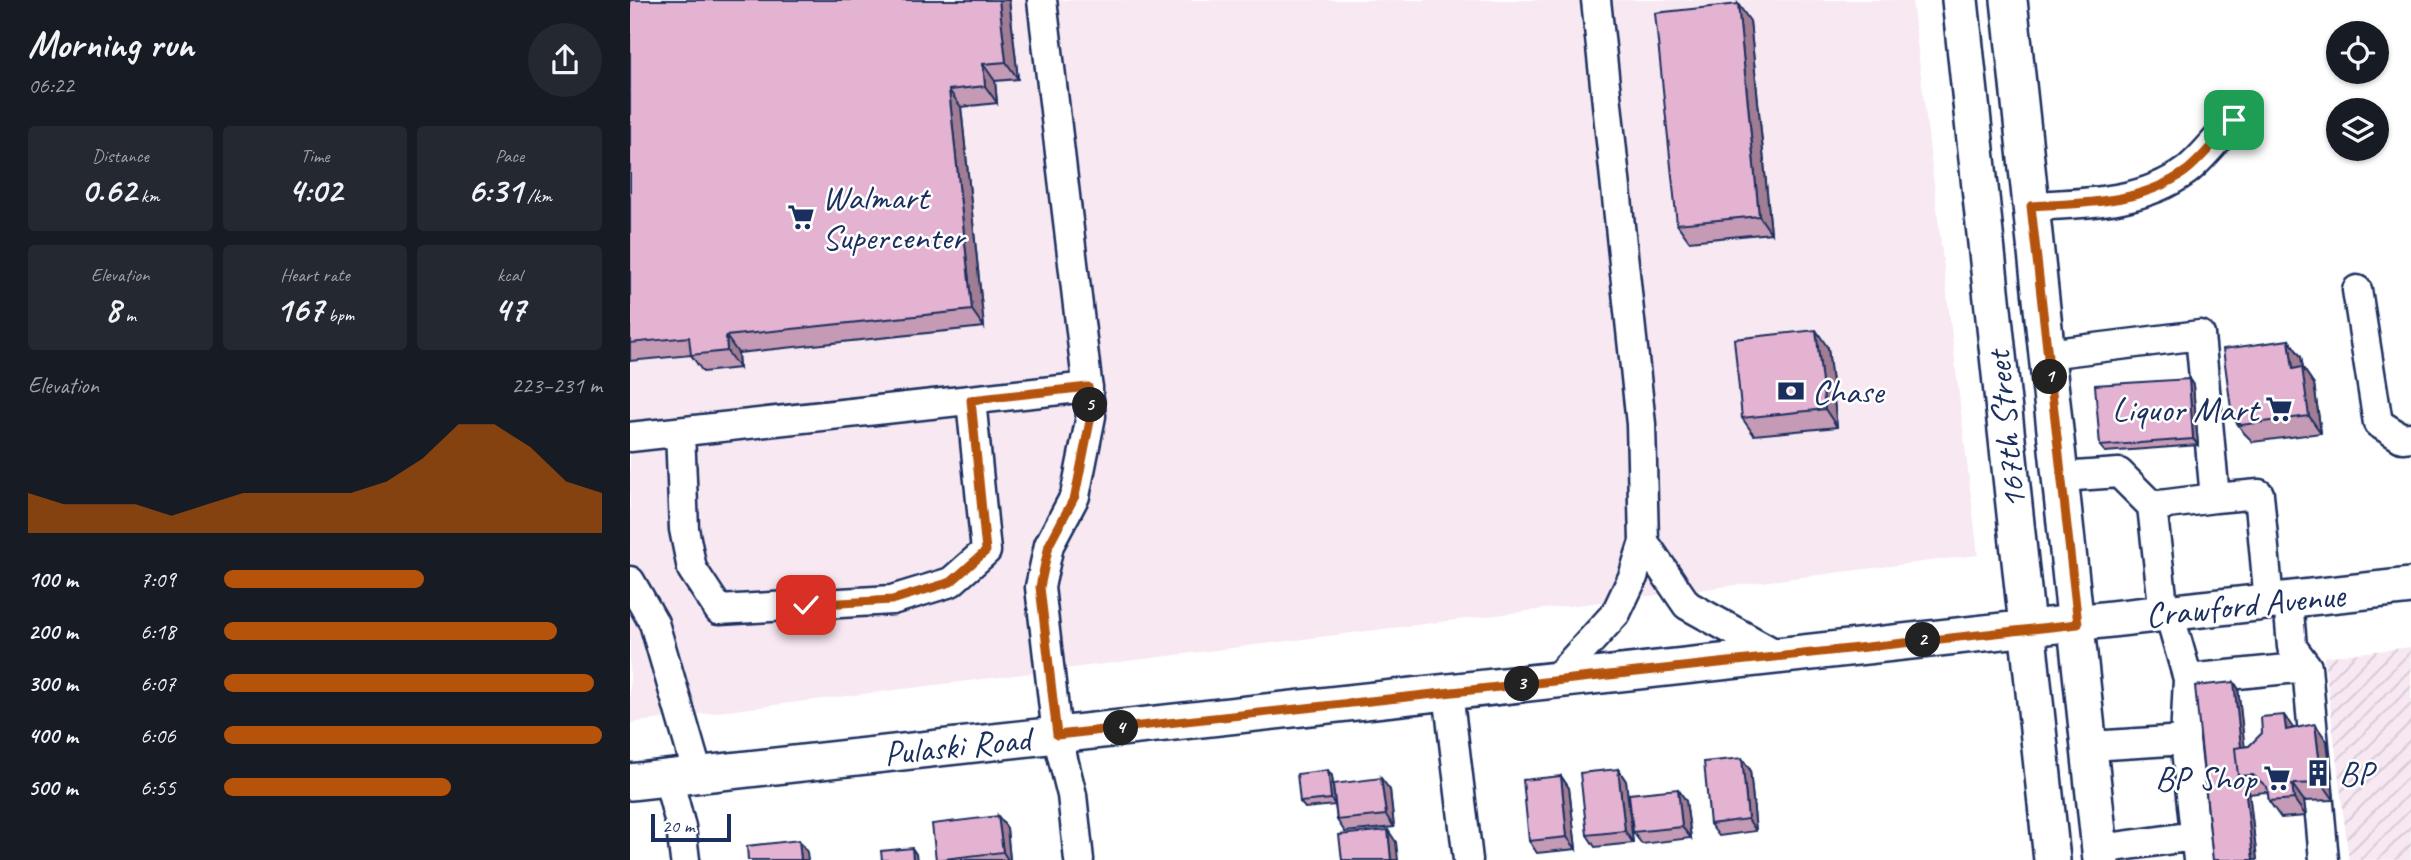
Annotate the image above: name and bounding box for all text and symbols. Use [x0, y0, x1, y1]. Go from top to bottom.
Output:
text: Morning run [28, 21, 194, 68]
map controls [2326, 21, 2389, 161]
button: locate [2326, 21, 2389, 84]
button: share [528, 23, 602, 97]
text: 06:22 [28, 71, 74, 100]
pin [2204, 90, 2264, 150]
button: layers [2326, 98, 2389, 161]
icon: arrive [2215, 101, 2253, 139]
text: Distance [92, 144, 149, 168]
text: Time [300, 144, 330, 168]
text: Pace [495, 144, 524, 168]
text: 0.62 [81, 168, 136, 213]
text: 4:02 [288, 168, 342, 213]
text: 6:31 [467, 168, 522, 213]
place label: Walmart Supercenter [822, 175, 967, 260]
text: km [136, 184, 159, 208]
text: /km [522, 184, 552, 208]
supermarket icon: Walmart Supercenter [786, 202, 816, 232]
text: Elevation [91, 263, 150, 287]
text: Heart rate [280, 263, 350, 287]
text: kcal [497, 263, 522, 287]
text: 8 [105, 287, 121, 332]
text: 167 [276, 287, 324, 332]
text: 47 [494, 287, 525, 332]
text: m [121, 303, 136, 327]
text: bpm [324, 303, 354, 327]
street label: 167th Street [1975, 345, 2037, 511]
pin: 1 [2032, 360, 2068, 394]
text: 1 [2045, 364, 2054, 388]
place label: Chase [1812, 369, 1886, 414]
text: Elevation [28, 371, 99, 400]
text: 223–231 m [511, 371, 602, 400]
bank icon: Chase [1776, 376, 1806, 406]
place label: Liquor Mart [2112, 387, 2261, 432]
pin: 5 [1072, 388, 1107, 422]
text: 5 [1085, 392, 1094, 416]
supermarket icon: Liquor Mart [2264, 394, 2294, 424]
text: 100 m [28, 565, 78, 594]
text: 7:09 [140, 565, 176, 594]
street label: Crawford Avenue [2143, 572, 2349, 638]
pin [776, 575, 836, 635]
icon: check [787, 586, 825, 624]
text: 200 m [28, 617, 78, 646]
text: 6:18 [140, 617, 176, 646]
pin: 2 [1906, 622, 1940, 658]
text: 2 [1918, 627, 1927, 651]
pin: 3 [1504, 666, 1540, 702]
text: 300 m [28, 669, 78, 698]
text: 6:07 [140, 669, 176, 698]
text: 3 [1517, 671, 1526, 695]
pin: 4 [1104, 710, 1138, 746]
street label: Pulaski Road [882, 715, 1038, 776]
text: 4 [1116, 715, 1125, 739]
text: 400 m [28, 721, 78, 750]
text: 6:06 [140, 721, 176, 750]
place label: BP [2339, 751, 2378, 796]
place label: BP Shop [2155, 756, 2258, 801]
building icon: BP [2303, 758, 2333, 788]
supermarket icon: BP Shop [2262, 763, 2292, 793]
text: 500 m [28, 773, 77, 802]
text: 6:55 [140, 773, 176, 802]
scale bar [651, 811, 732, 843]
text: 20 m [662, 814, 694, 838]

